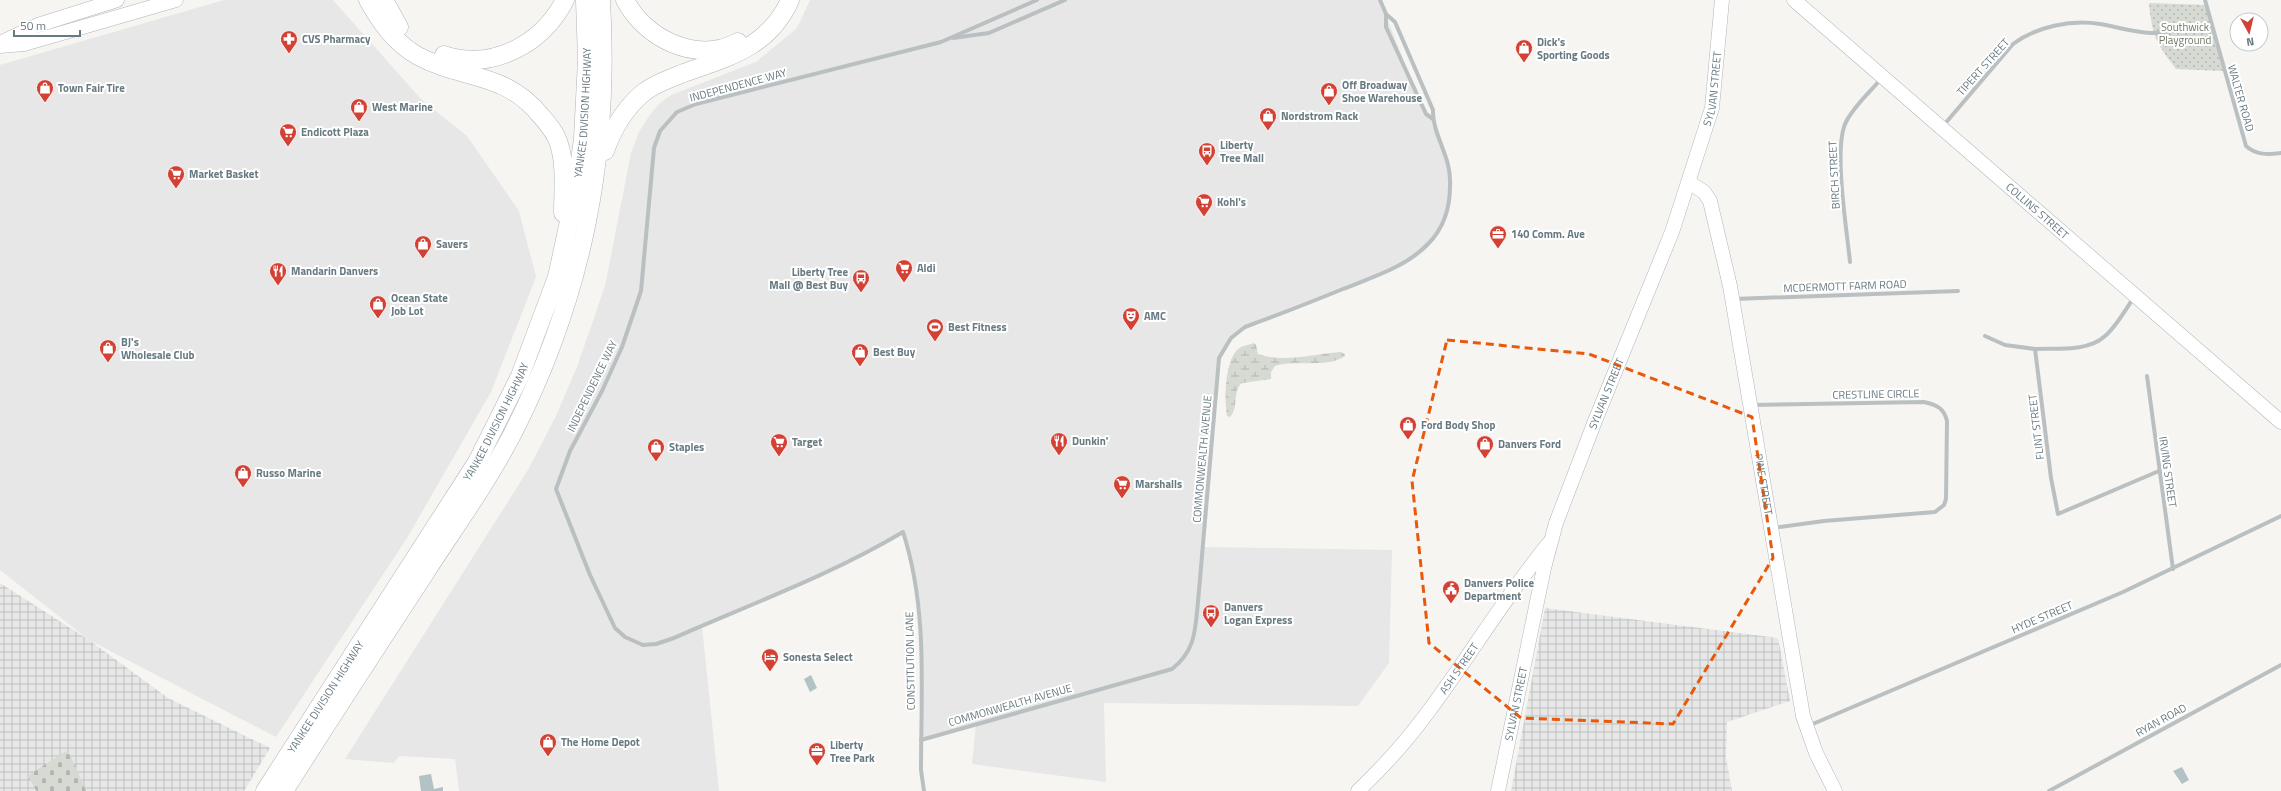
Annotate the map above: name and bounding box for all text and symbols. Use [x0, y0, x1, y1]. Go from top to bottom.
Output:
scale bar [14, 12, 80, 38]
north arrow [2229, 12, 2269, 52]
text: 50 m [20, 16, 46, 35]
park label: Southwick Playground [2159, 19, 2211, 48]
pharmacy icon: CVS Pharmacy [279, 29, 299, 54]
place label: CVS Pharmacy [302, 31, 371, 47]
text: N [2246, 33, 2255, 50]
place label: Dick's Sporting Goods [1537, 34, 1610, 63]
street label: TIPERT STREET [1953, 35, 2013, 99]
shop icon: Dick's Sporting Goods [1514, 38, 1534, 63]
street label: YANKEE DIVISION HIGHWAY [570, 47, 595, 179]
street label: SYLVAN STREET [1699, 50, 1725, 128]
street label: WALTER ROAD [2224, 63, 2258, 133]
street label: INDEPENDENCE WAY [688, 64, 788, 106]
place label: Off Broadway Shoe Warehouse [1342, 77, 1423, 106]
shop icon: Town Fair Tire [35, 78, 55, 103]
place label: Town Fair Tire [58, 80, 125, 96]
shop icon: Off Broadway Shoe Warehouse [1319, 81, 1339, 106]
shop icon: West Marine [349, 97, 369, 122]
place label: West Marine [372, 99, 433, 115]
shop icon: Nordstrom Rack [1258, 106, 1278, 131]
place label: Nordstrom Rack [1281, 108, 1359, 124]
supermarket icon: Endicott Plaza [278, 122, 298, 147]
place label: Endicott Plaza [301, 124, 369, 140]
place label: Liberty Tree Mall [1220, 137, 1264, 166]
street label: BIRCH STREET [1824, 140, 1844, 210]
bus stop icon: Liberty Tree Mall [1197, 141, 1217, 166]
supermarket icon: Market Basket [166, 164, 186, 189]
place label: Market Basket [189, 166, 258, 182]
street label: COLLINS STREET [2002, 179, 2073, 243]
supermarket icon: Kohl's [1194, 192, 1214, 217]
place label: Kohl's [1217, 194, 1246, 210]
office icon: 140 Comm. Ave [1488, 224, 1508, 249]
place label: 140 Comm. Ave [1511, 226, 1585, 242]
shop icon: Savers [413, 234, 433, 259]
place label: Savers [436, 236, 468, 252]
supermarket icon: Aldi [894, 258, 914, 283]
place label: Aldi [917, 260, 936, 276]
restaurant icon: Mandarin Danvers [268, 261, 288, 286]
place label: Mandarin Danvers [291, 263, 378, 279]
place label: Liberty Tree Mall @ Best Buy [769, 264, 848, 293]
bus stop icon: Liberty Tree Mall @ Best Buy [851, 268, 871, 293]
street label: MCDERMOTT FARM ROAD [1783, 276, 1907, 296]
place label: Ocean State Job Lot [391, 290, 448, 319]
shop icon: Ocean State Job Lot [368, 294, 388, 319]
theatre icon: AMC [1121, 306, 1141, 331]
place label: AMC [1144, 308, 1166, 324]
sports icon: Best Fitness [925, 317, 945, 342]
place label: Best Fitness [948, 319, 1007, 335]
place label: BJ's Wholesale Club [121, 334, 195, 363]
shop icon: BJ's Wholesale Club [98, 338, 118, 363]
street label: INDEPENDENCE WAY [563, 338, 621, 434]
shop icon: Best Buy [850, 342, 870, 367]
place label: Best Buy [873, 344, 916, 360]
street label: SYLVAN STREET [1585, 356, 1628, 431]
street label: YANKEE DIVISION HIGHWAY [459, 360, 532, 484]
street label: CRESTLINE CIRCLE [1832, 385, 1920, 403]
street label: FLINT STREET [2024, 393, 2048, 461]
street label: COMMONWEALTH AVENUE [1188, 395, 1216, 523]
shop icon: Ford Body Shop [1398, 415, 1418, 440]
place label: Ford Body Shop [1421, 417, 1495, 433]
restaurant icon: Dunkin' [1049, 431, 1069, 456]
supermarket icon: Target [769, 432, 789, 457]
place label: Dunkin' [1072, 433, 1109, 449]
place label: Target [792, 434, 822, 450]
shop icon: Danvers Ford [1475, 434, 1495, 459]
street label: IRVING STREET [2155, 435, 2181, 509]
place label: Danvers Ford [1498, 436, 1561, 452]
shop icon: Staples [646, 437, 666, 462]
place label: Staples [669, 439, 704, 455]
street label: PINE STREET [1751, 453, 1777, 516]
shop icon: Russo Marine [233, 463, 253, 488]
place label: Russo Marine [256, 465, 322, 481]
supermarket icon: Marshalls [1112, 474, 1132, 499]
place label: Marshalls [1135, 476, 1182, 492]
place label: Danvers Police Department [1464, 575, 1534, 604]
public building icon: Danvers Police Department [1441, 579, 1461, 604]
street label: HYDE STREET [2009, 597, 2075, 637]
place label: Danvers Logan Express [1224, 599, 1292, 628]
bus stop icon: Danvers Logan Express [1201, 603, 1221, 628]
street label: CONSTITUTION LANE [901, 611, 919, 711]
street label: YANKEE DIVISION HIGHWAY [283, 637, 368, 756]
street label: ASH STREET [1436, 640, 1482, 697]
hotel icon: Sonesta Select [760, 647, 780, 672]
place label: Sonesta Select [783, 649, 853, 665]
street label: SYLVAN STREET [1501, 665, 1531, 742]
street label: COMMONWEALTH AVENUE [946, 680, 1074, 730]
street label: RYAN ROAD [2133, 699, 2189, 741]
shop icon: The Home Depot [538, 732, 558, 757]
place label: The Home Depot [561, 734, 640, 750]
place label: Liberty Tree Park [830, 737, 875, 766]
office icon: Liberty Tree Park [807, 741, 827, 766]

